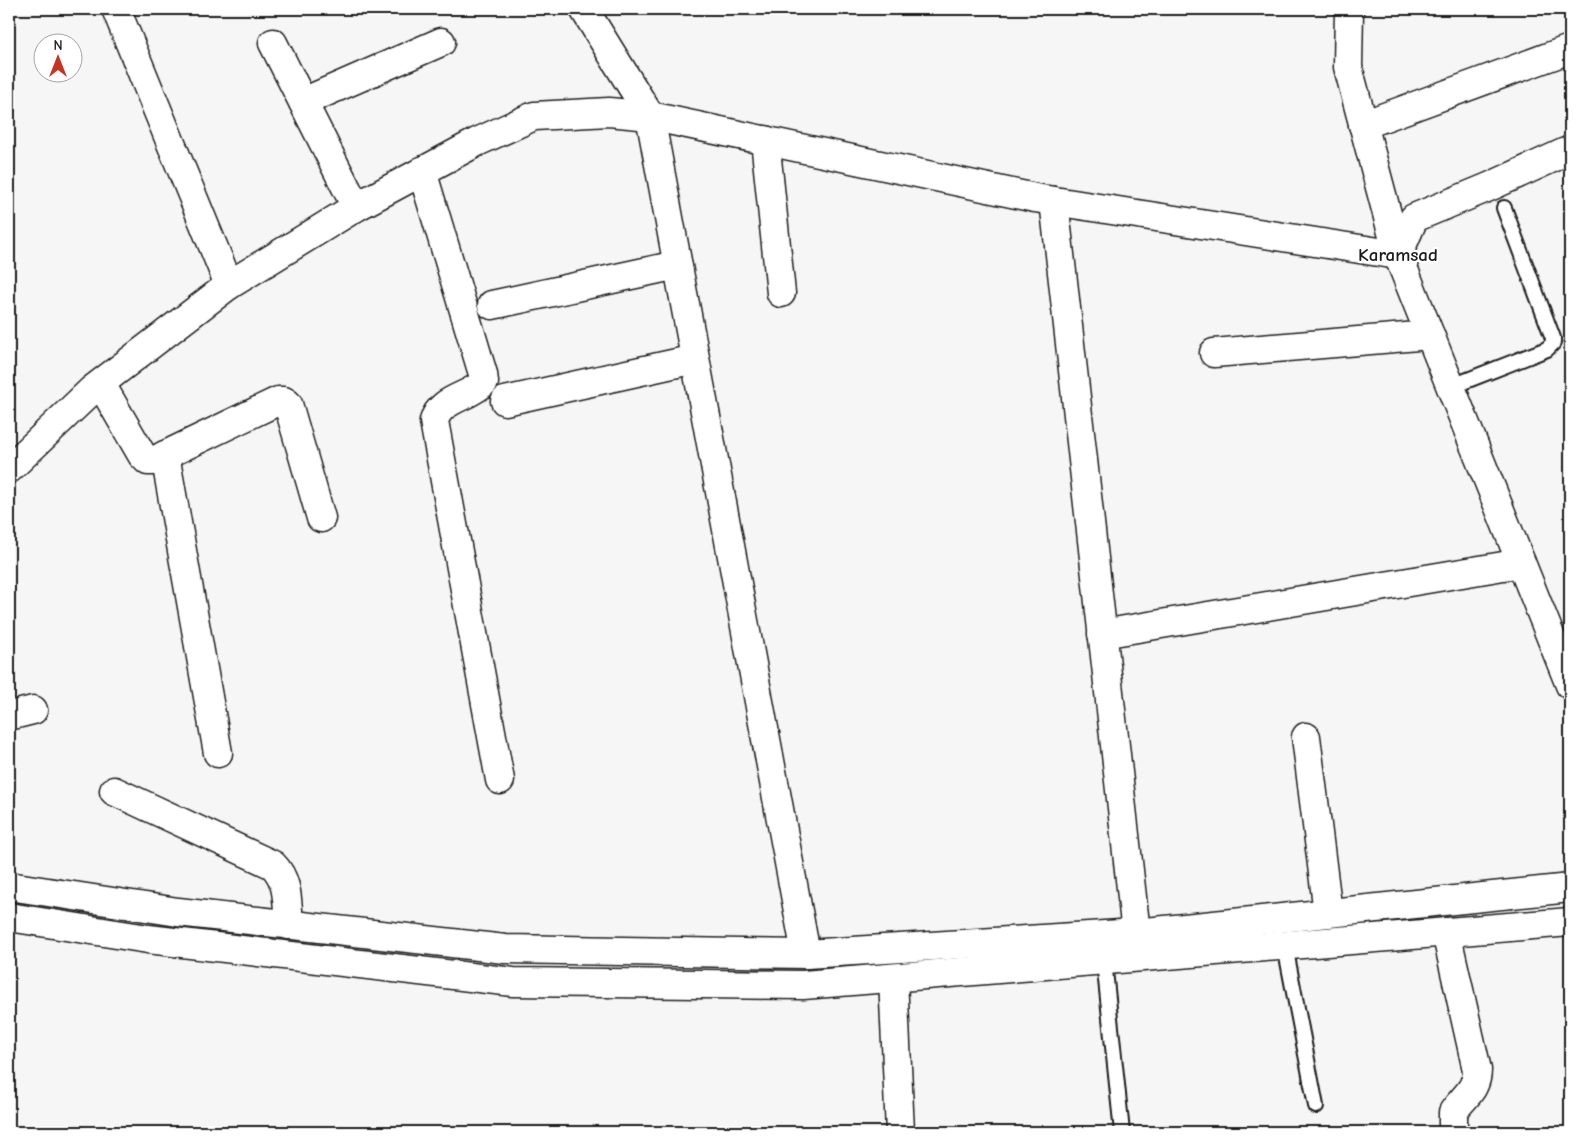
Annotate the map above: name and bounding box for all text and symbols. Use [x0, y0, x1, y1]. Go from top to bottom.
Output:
north arrow [32, 32, 82, 82]
text: N [53, 37, 63, 54]
district label: Karamsad [1358, 244, 1438, 266]

